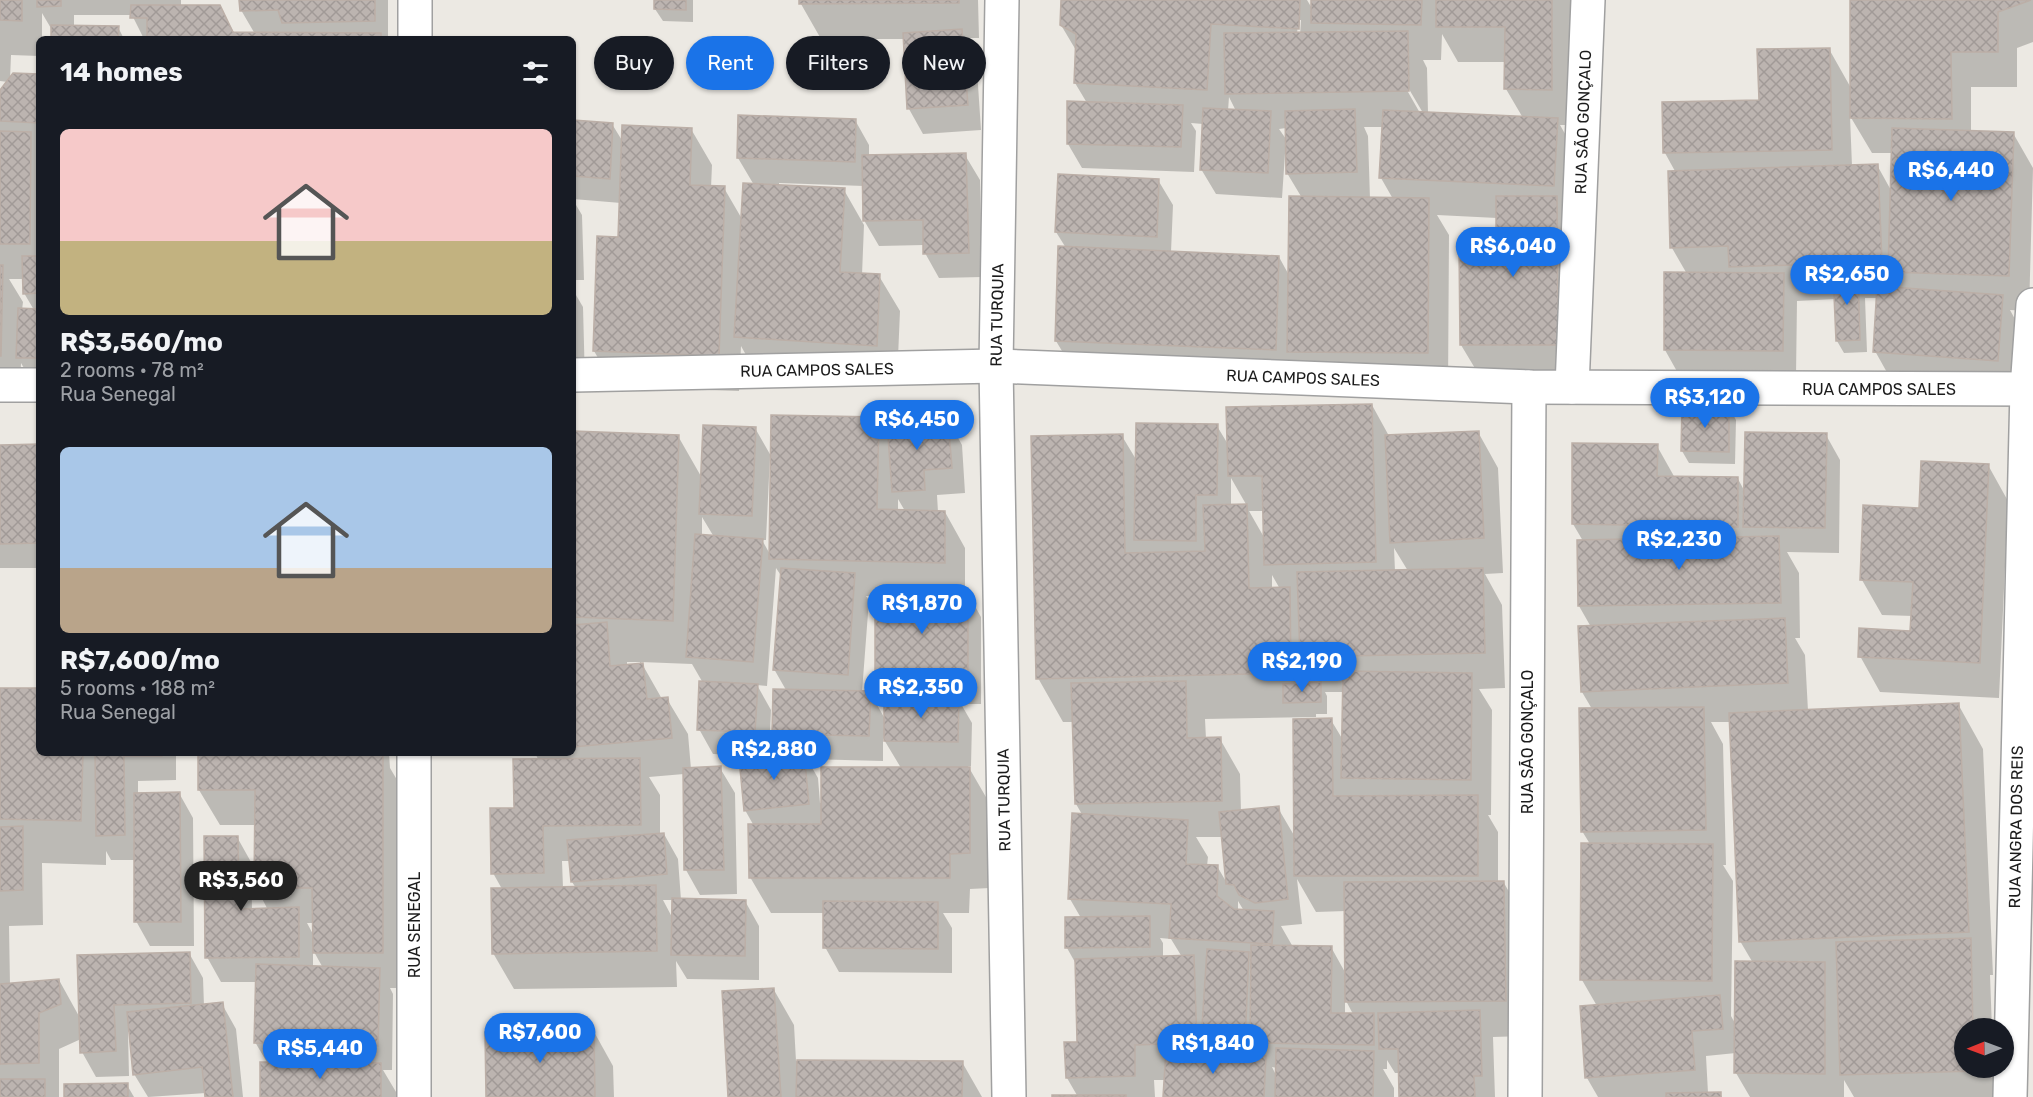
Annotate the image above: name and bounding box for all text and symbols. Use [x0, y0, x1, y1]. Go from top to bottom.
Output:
chip: Buy [594, 36, 674, 90]
chip: Rent [686, 36, 774, 90]
chip: Filters [786, 36, 890, 90]
chip: New [902, 36, 986, 90]
street label: RUA SÃO GONÇALO [1571, 49, 1595, 195]
icon: filters [519, 56, 552, 89]
text: 14 homes [60, 57, 183, 88]
pin: R$6,440 [1896, 151, 2006, 202]
text: R$6,440 [1908, 158, 1994, 182]
icon: home [252, 168, 360, 276]
pin: R$6,040 [1458, 227, 1568, 278]
text: R$6,040 [1470, 234, 1556, 258]
pin: R$2,650 [1792, 255, 1902, 306]
text: R$2,650 [1804, 262, 1890, 286]
street label: RUA TURQUIA [987, 263, 1007, 367]
text: R$3,560/mo [60, 327, 223, 358]
text: 2 rooms · 78 m² [60, 358, 204, 382]
street label: RUA CAMPOS SALES [740, 359, 894, 381]
street label: RUA CAMPOS SALES [1226, 366, 1380, 390]
pin: R$3,120 [1650, 378, 1760, 429]
street label: RUA CAMPOS SALES [1802, 380, 1956, 399]
text: Rua Senegal [60, 382, 176, 406]
text: R$3,120 [1664, 385, 1746, 409]
pin: R$6,450 [862, 400, 972, 451]
text: R$6,450 [874, 407, 960, 431]
icon: home [252, 486, 360, 594]
pin: R$2,230 [1624, 520, 1734, 571]
text: R$2,230 [1636, 527, 1722, 551]
pin: R$1,870 [867, 584, 977, 635]
text: R$1,870 [881, 591, 963, 615]
pin: R$2,190 [1247, 642, 1357, 693]
text: R$7,600/mo [60, 645, 220, 676]
text: R$2,190 [1262, 649, 1342, 673]
pin: R$2,350 [866, 668, 976, 719]
street label: RUA SÃO GONÇALO [1518, 670, 1537, 814]
text: R$2,350 [878, 675, 964, 699]
text: 5 rooms · 188 m² [60, 676, 215, 700]
text: Rua Senegal [60, 700, 176, 724]
pin: R$2,880 [719, 730, 829, 781]
text: R$2,880 [731, 737, 817, 761]
street label: RUA ANGRA DOS REIS [2005, 745, 2027, 909]
street label: RUA TURQUIA [994, 748, 1014, 852]
pin: R$3,560 [186, 861, 296, 912]
text: R$3,560 [198, 868, 284, 892]
street label: RUA SENEGAL [405, 872, 424, 978]
pin: R$7,600 [485, 1013, 595, 1064]
north arrow [1954, 1018, 2014, 1078]
map controls [1954, 1018, 2014, 1078]
text: R$7,600 [498, 1020, 582, 1044]
pin: R$1,840 [1158, 1024, 1268, 1075]
pin: R$5,440 [265, 1029, 375, 1080]
text: R$1,840 [1171, 1031, 1255, 1055]
text: R$5,440 [277, 1036, 363, 1060]

